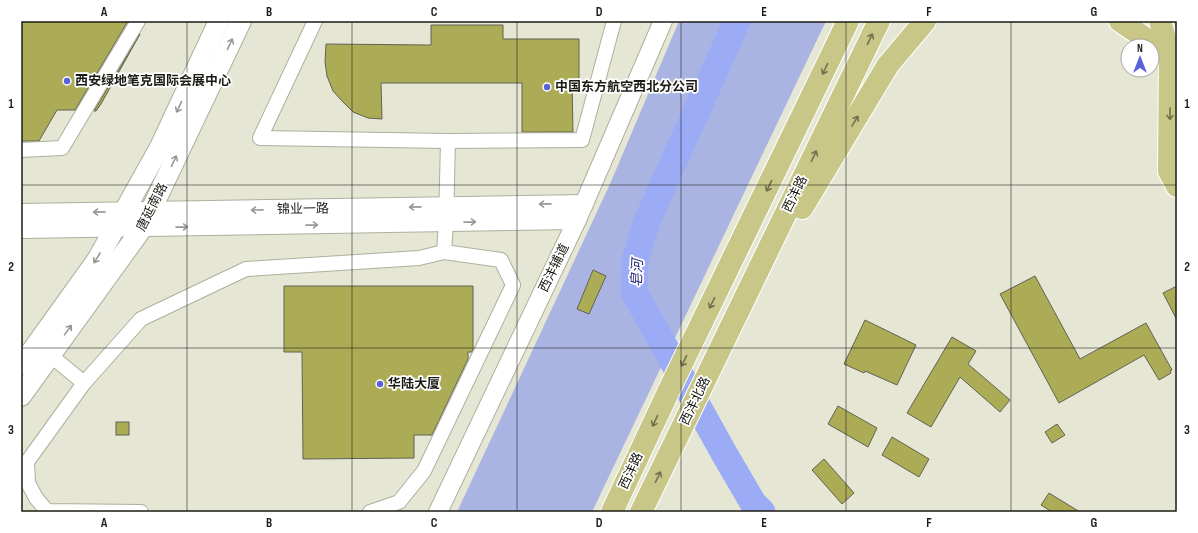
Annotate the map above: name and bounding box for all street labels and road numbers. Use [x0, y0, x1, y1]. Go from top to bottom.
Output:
street label: 西沣路 [779, 173, 811, 215]
street label: 唐延南路 [133, 180, 171, 234]
street label: 锦业一路 [277, 201, 329, 217]
street label: 西沣辅道 [535, 241, 573, 295]
street label: 西沣北路 [676, 374, 714, 428]
street label: 西沣路 [616, 450, 646, 492]

